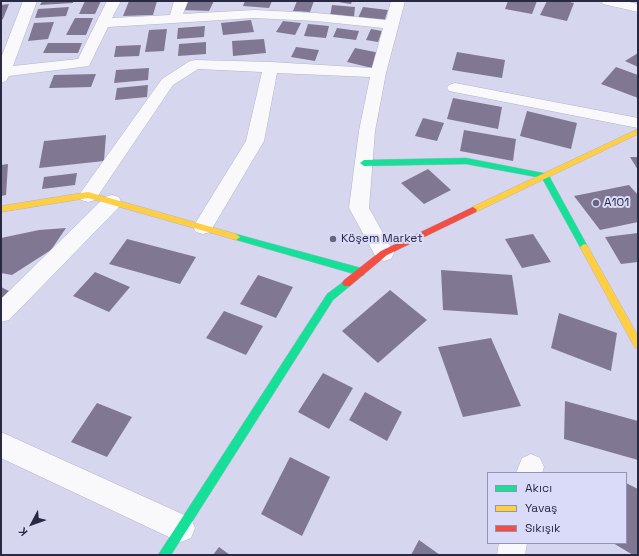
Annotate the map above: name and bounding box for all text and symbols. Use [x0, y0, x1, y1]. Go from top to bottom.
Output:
place label: A101 [604, 196, 629, 210]
marker: A101 [591, 198, 601, 208]
place label: Köşem Market [341, 232, 423, 246]
marker: Köşem Market [328, 234, 338, 244]
legend [487, 472, 627, 544]
text: Akıcı [525, 480, 552, 496]
text: Yavaş [525, 500, 557, 516]
north arrow [12, 504, 52, 544]
text: Sıkışık [525, 520, 560, 536]
text: K [15, 525, 30, 539]

